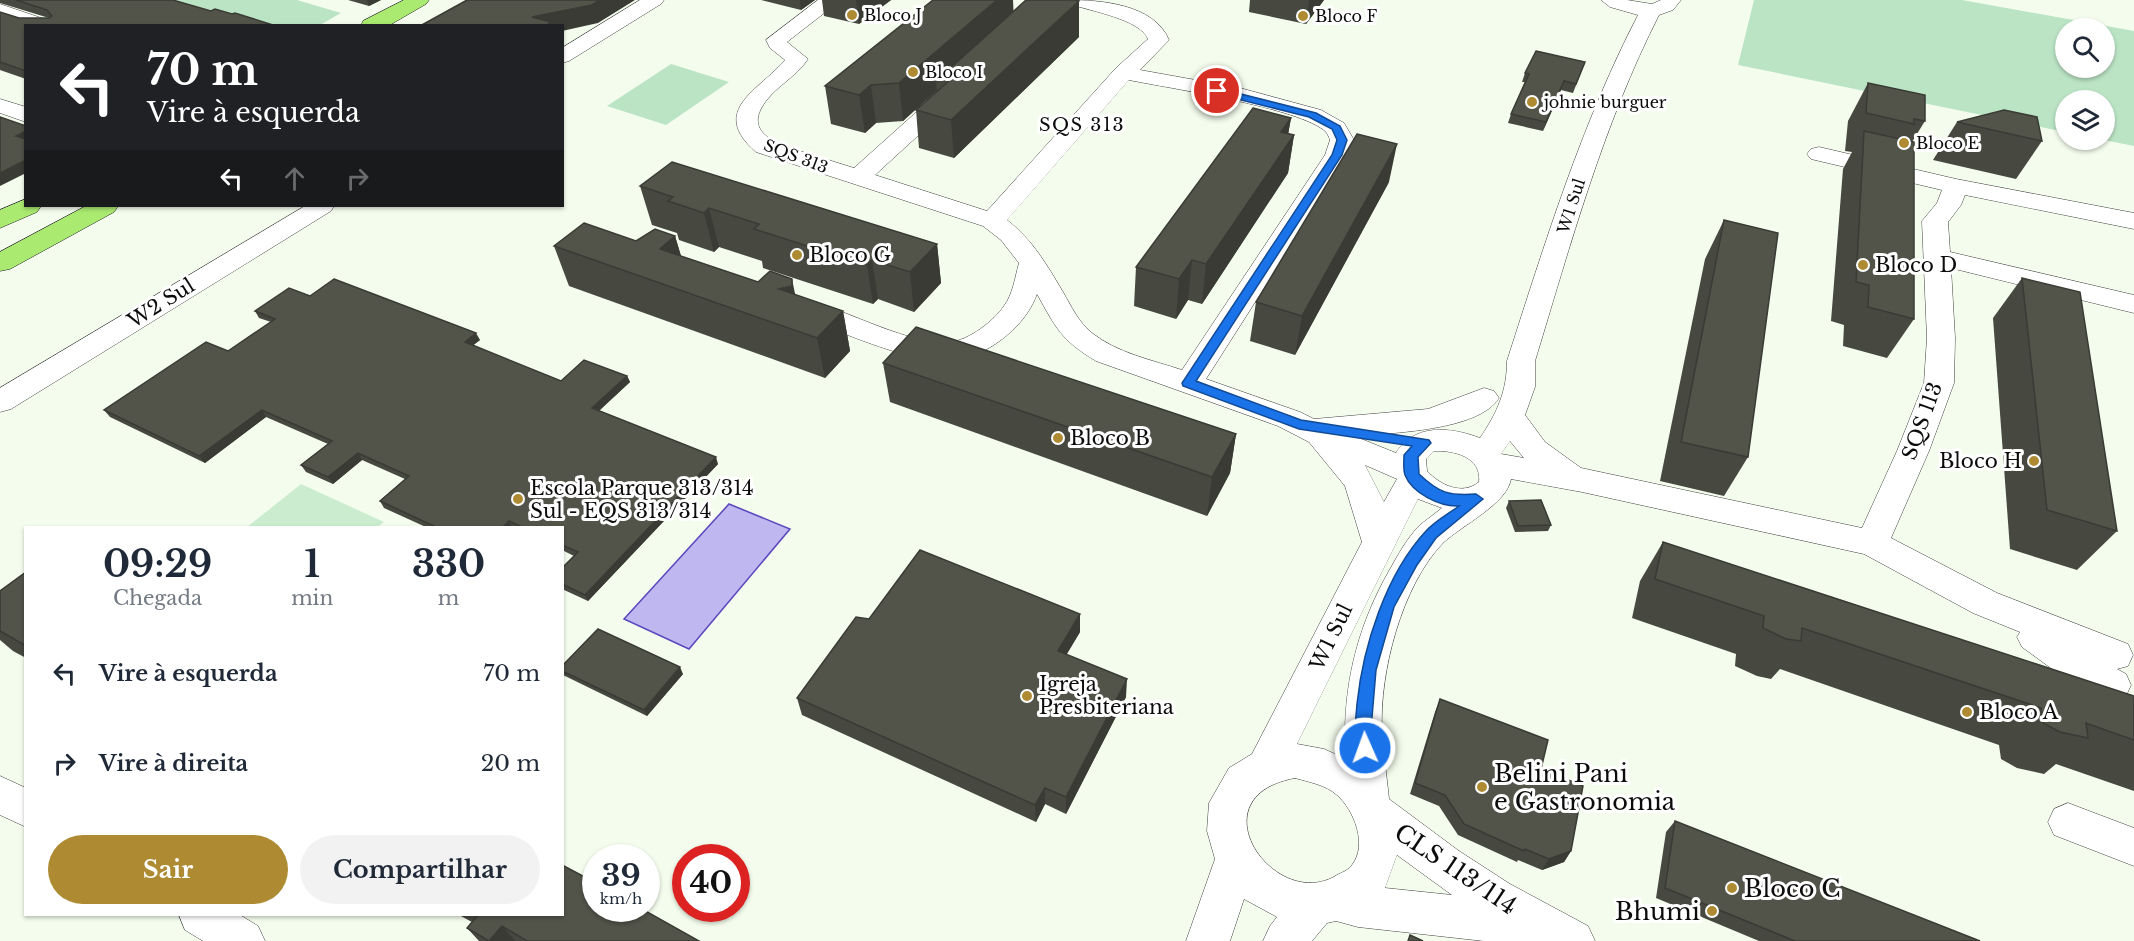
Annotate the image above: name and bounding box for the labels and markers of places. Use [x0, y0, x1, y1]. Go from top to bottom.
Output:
place label: Bloco J [864, 5, 922, 25]
place label: Bloco F [1315, 6, 1378, 26]
marker: Bloco J [845, 8, 859, 22]
marker: Bloco F [1296, 9, 1310, 23]
place label: Bloco I [925, 62, 983, 82]
marker: Bloco I [906, 65, 920, 79]
pin [1191, 65, 1242, 116]
place label: johnie burguer [1541, 92, 1667, 112]
marker: johnie burguer [1525, 95, 1539, 109]
place label: Bloco E [1916, 133, 1979, 153]
marker: Bloco E [1897, 136, 1911, 150]
place label: Bloco G [809, 243, 891, 267]
marker: Bloco G [790, 248, 804, 262]
place label: Bloco D [1875, 253, 1957, 277]
marker: Bloco D [1856, 258, 1870, 272]
place label: Bloco B [1070, 426, 1150, 450]
marker: Bloco B [1051, 431, 1065, 445]
place label: Bloco H [1939, 449, 2022, 473]
marker: Bloco H [2027, 454, 2041, 468]
place label: Escola Parque 313/314 Sul - EQS 313/314 [530, 476, 754, 523]
marker: Escola Parque 313/314 Sul - EQS 313/314 [511, 492, 525, 506]
place label: Igreja Presbiteriana [1039, 672, 1175, 719]
marker: Igreja Presbiteriana [1020, 689, 1034, 703]
place label: Bloco A [1979, 700, 2059, 724]
marker: Bloco A [1960, 705, 1974, 719]
place label: Belini Pani e Gastronomia [1494, 759, 1676, 816]
marker: Belini Pani e Gastronomia [1475, 780, 1489, 794]
place label: Bloco C [1744, 874, 1841, 903]
marker: Bloco C [1725, 881, 1739, 895]
place label: Bhumi [1615, 897, 1700, 926]
marker: Bhumi [1705, 904, 1719, 918]

